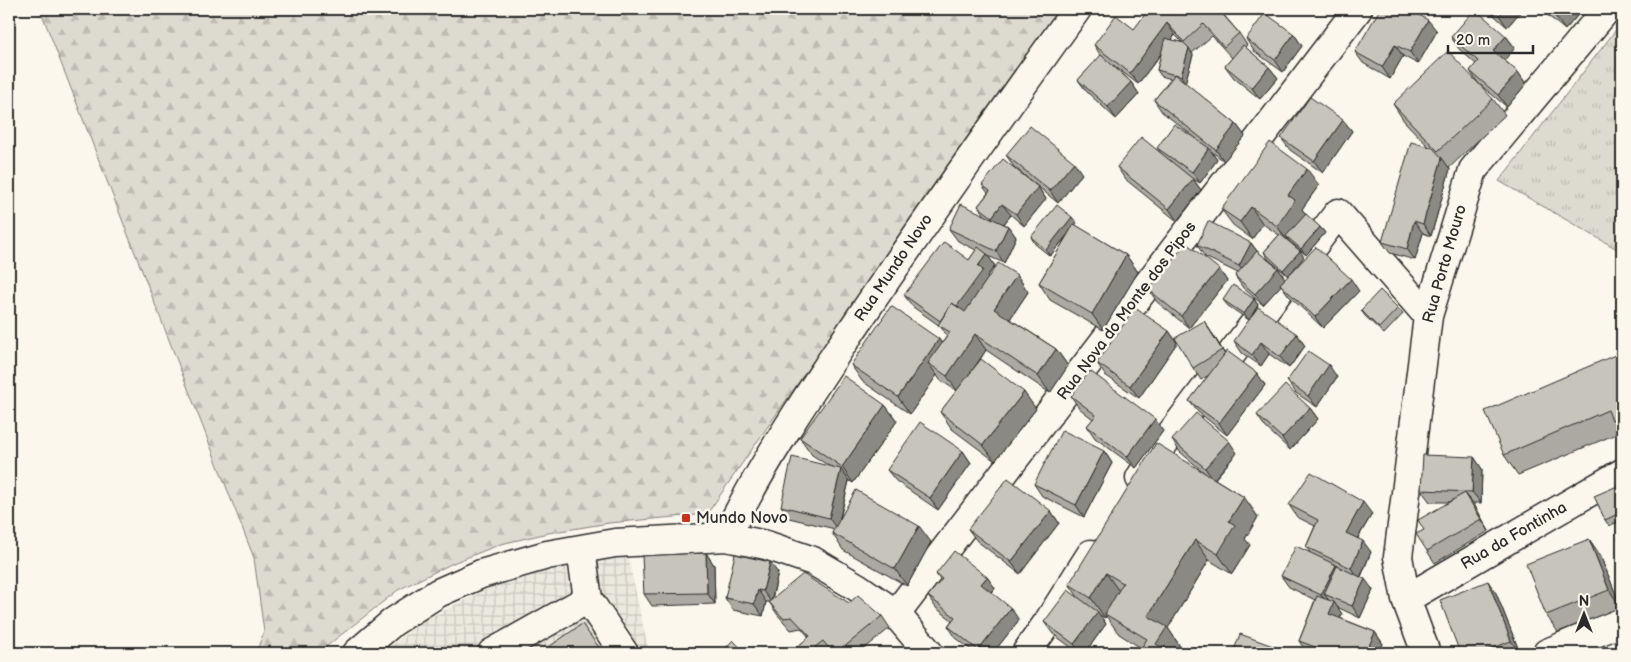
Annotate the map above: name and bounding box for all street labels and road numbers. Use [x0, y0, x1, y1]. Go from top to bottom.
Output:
street label: Rua Porto Mouro [1419, 203, 1471, 325]
street label: Rua Mundo Novo [851, 211, 937, 325]
street label: Rua Nova do Monte dos Pipos [1054, 218, 1200, 404]
street label: Rua da Fontinha [1458, 498, 1570, 574]

